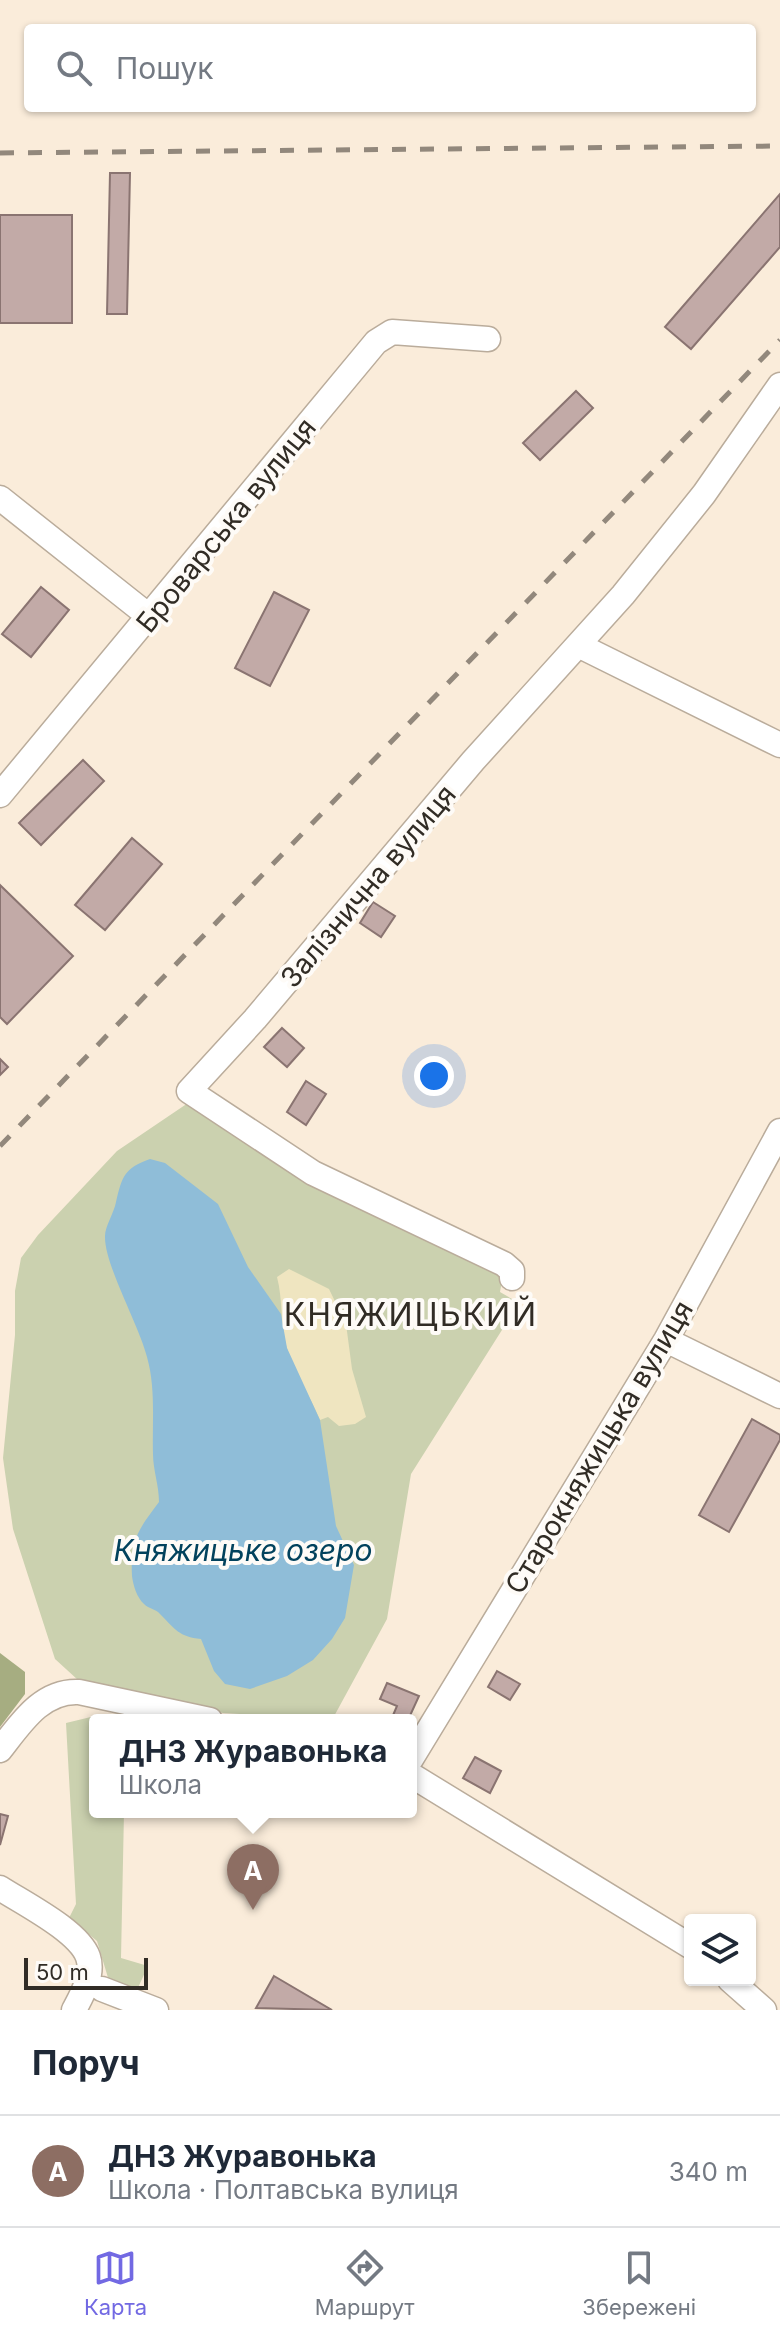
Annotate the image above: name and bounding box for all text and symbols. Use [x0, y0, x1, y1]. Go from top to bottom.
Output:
search box [24, 24, 756, 112]
icon: search [52, 46, 96, 90]
text: Пошук [116, 50, 214, 86]
street label: Броварська вулиця [129, 411, 323, 639]
street label: Залізнична вулиця [273, 778, 463, 994]
your location [414, 1056, 454, 1096]
street label: Старокняжицька вулиця [498, 1294, 700, 1600]
district label: КНЯЖИЦЬКИЙ [284, 1295, 538, 1334]
water label: Княжицьке озеро [114, 1532, 372, 1568]
popup [89, 1714, 417, 1818]
text: ДНЗ Журавонька [119, 1733, 387, 1769]
text: Школа [119, 1769, 202, 1800]
pin: A [227, 1844, 279, 1910]
map controls [684, 1914, 756, 1986]
button: layers [684, 1914, 756, 1986]
scale bar [24, 1954, 148, 1990]
text: 50 m [36, 1959, 89, 1985]
text: Поруч [32, 2042, 140, 2083]
text: ДНЗ Журавонька [108, 2138, 377, 2174]
text: A [48, 2156, 68, 2187]
text: 340 m [669, 2156, 748, 2187]
text: Школа · Полтавська вулиця [108, 2174, 459, 2205]
tab: Карта [84, 2246, 147, 2320]
tab: Маршрут [315, 2246, 415, 2320]
tab: Збережені [582, 2246, 696, 2320]

